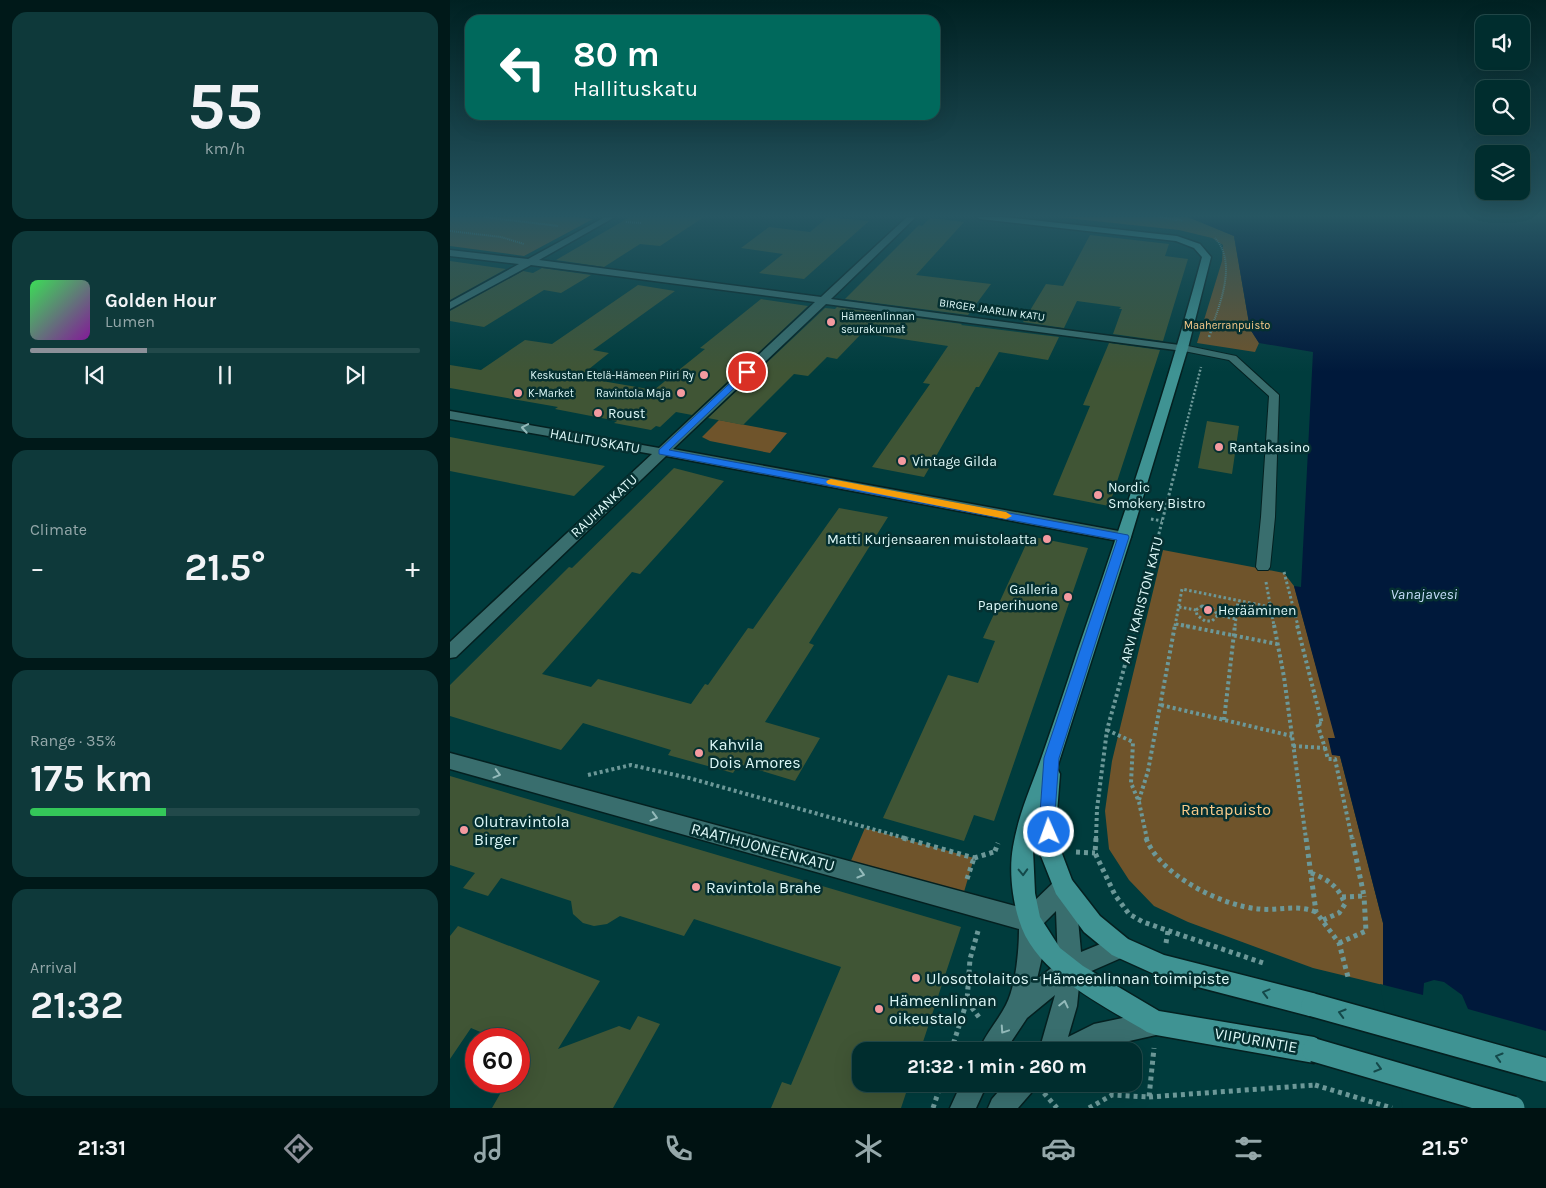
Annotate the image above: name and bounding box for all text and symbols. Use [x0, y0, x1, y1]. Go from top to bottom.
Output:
map controls [1475, 15, 1530, 200]
button: sound [1475, 15, 1530, 70]
text: 80 m [573, 34, 660, 75]
icon: left [490, 35, 555, 100]
text: 55 [187, 68, 263, 144]
text: Hallituskatu [573, 76, 698, 102]
button: search [1475, 80, 1530, 135]
text: km/h [205, 139, 245, 158]
button: layers [1475, 145, 1530, 200]
text: Golden Hour [105, 290, 216, 312]
street label: BIRGER JAARLIN KATU [938, 296, 1046, 324]
place label: Hämeenlinnan seurakunnat [841, 310, 915, 336]
text: Lumen [105, 312, 155, 331]
marker: Hämeenlinnan seurakunnat [825, 316, 837, 328]
park label: Maaherranpuisto [1184, 319, 1270, 332]
pin [726, 351, 768, 393]
icon: arrive [733, 358, 761, 386]
icon: previous [81, 361, 109, 389]
icon: pause [211, 361, 239, 389]
icon: next [341, 361, 369, 389]
place label: Keskustan Etelä-Hämeen Piiri Ry [530, 369, 694, 382]
marker: Keskustan Etelä-Hämeen Piiri Ry [698, 369, 710, 381]
marker: K-Market [512, 387, 524, 399]
place label: K-Market [528, 387, 574, 400]
place label: Ravintola Maja [596, 387, 671, 400]
marker: Ravintola Maja [675, 387, 687, 399]
place label: Roust [608, 405, 645, 422]
marker: Roust [592, 407, 604, 419]
one-way arrow [520, 424, 529, 434]
street label: HALLITUSKATU [549, 425, 641, 457]
place label: Rantakasino [1229, 439, 1310, 456]
marker: Rantakasino [1213, 441, 1225, 453]
place label: Vintage Gilda [912, 453, 997, 470]
marker: Vintage Gilda [896, 455, 908, 467]
street label: RAUHANKATU [567, 471, 641, 541]
place label: Nordic Smokery Bistro [1108, 479, 1205, 512]
marker: Nordic Smokery Bistro [1092, 489, 1104, 501]
text: Climate [30, 520, 87, 539]
place label: Matti Kurjensaaren muistolaatta [827, 531, 1037, 548]
marker: Matti Kurjensaaren muistolaatta [1041, 533, 1053, 545]
street label: ARVI KARISTON KATU [1117, 535, 1167, 665]
text: 21.5° [184, 545, 266, 590]
text: − [30, 551, 45, 584]
text: + [405, 551, 420, 584]
place label: Galleria Paperihuone [978, 581, 1058, 614]
water label: Vanajavesi [1390, 585, 1458, 603]
marker: Galleria Paperihuone [1062, 591, 1074, 603]
place label: Herääminen [1218, 602, 1296, 619]
marker: Herääminen [1202, 604, 1214, 616]
text: Range · 35% [30, 731, 116, 750]
place label: Kahvila Dois Amores [709, 735, 801, 772]
marker: Kahvila Dois Amores [693, 747, 705, 759]
text: 175 km [30, 756, 153, 801]
one-way arrow [493, 768, 501, 779]
park label: Rantapuisto [1181, 800, 1271, 819]
position arrow [1022, 805, 1074, 857]
one-way arrow [649, 811, 657, 821]
place label: Olutravintola Birger [474, 812, 570, 849]
street label: RAATIHUONEENKATU [689, 819, 837, 875]
marker: Olutravintola Birger [458, 824, 470, 836]
one-way arrow [856, 868, 865, 878]
one-way arrow [1018, 868, 1029, 876]
place label: Ravintola Brahe [706, 878, 821, 897]
marker: Ravintola Brahe [690, 881, 702, 893]
text: Arrival [30, 958, 77, 977]
place label: Ulosottolaitos - Hämeenlinnan toimipiste [926, 969, 1229, 988]
marker: Ulosottolaitos - Hämeenlinnan toimipiste [910, 972, 922, 984]
text: 21:32 [30, 983, 123, 1028]
one-way arrow [1263, 988, 1271, 998]
place label: Hämeenlinnan oikeustalo [889, 991, 997, 1028]
one-way arrow [1058, 1000, 1069, 1009]
marker: Hämeenlinnan oikeustalo [873, 1003, 885, 1015]
one-way arrow [1338, 1008, 1347, 1019]
street label: VIIPURINTIE [1213, 1023, 1299, 1057]
one-way arrow [1001, 1024, 1010, 1034]
speed limit sign: 60 [465, 1028, 530, 1093]
one-way arrow [1495, 1052, 1504, 1062]
text: 21:32 · 1 min · 260 m [907, 1056, 1087, 1078]
one-way arrow [1373, 1063, 1381, 1073]
icon: directions [281, 1131, 316, 1166]
icon: music [471, 1131, 506, 1166]
icon: phone [661, 1131, 696, 1166]
icon: climate [851, 1131, 886, 1166]
icon: car [1041, 1131, 1076, 1166]
icon: filters [1231, 1131, 1266, 1166]
text: 21:31 [78, 1135, 126, 1161]
text: 21.5° [1421, 1135, 1468, 1161]

